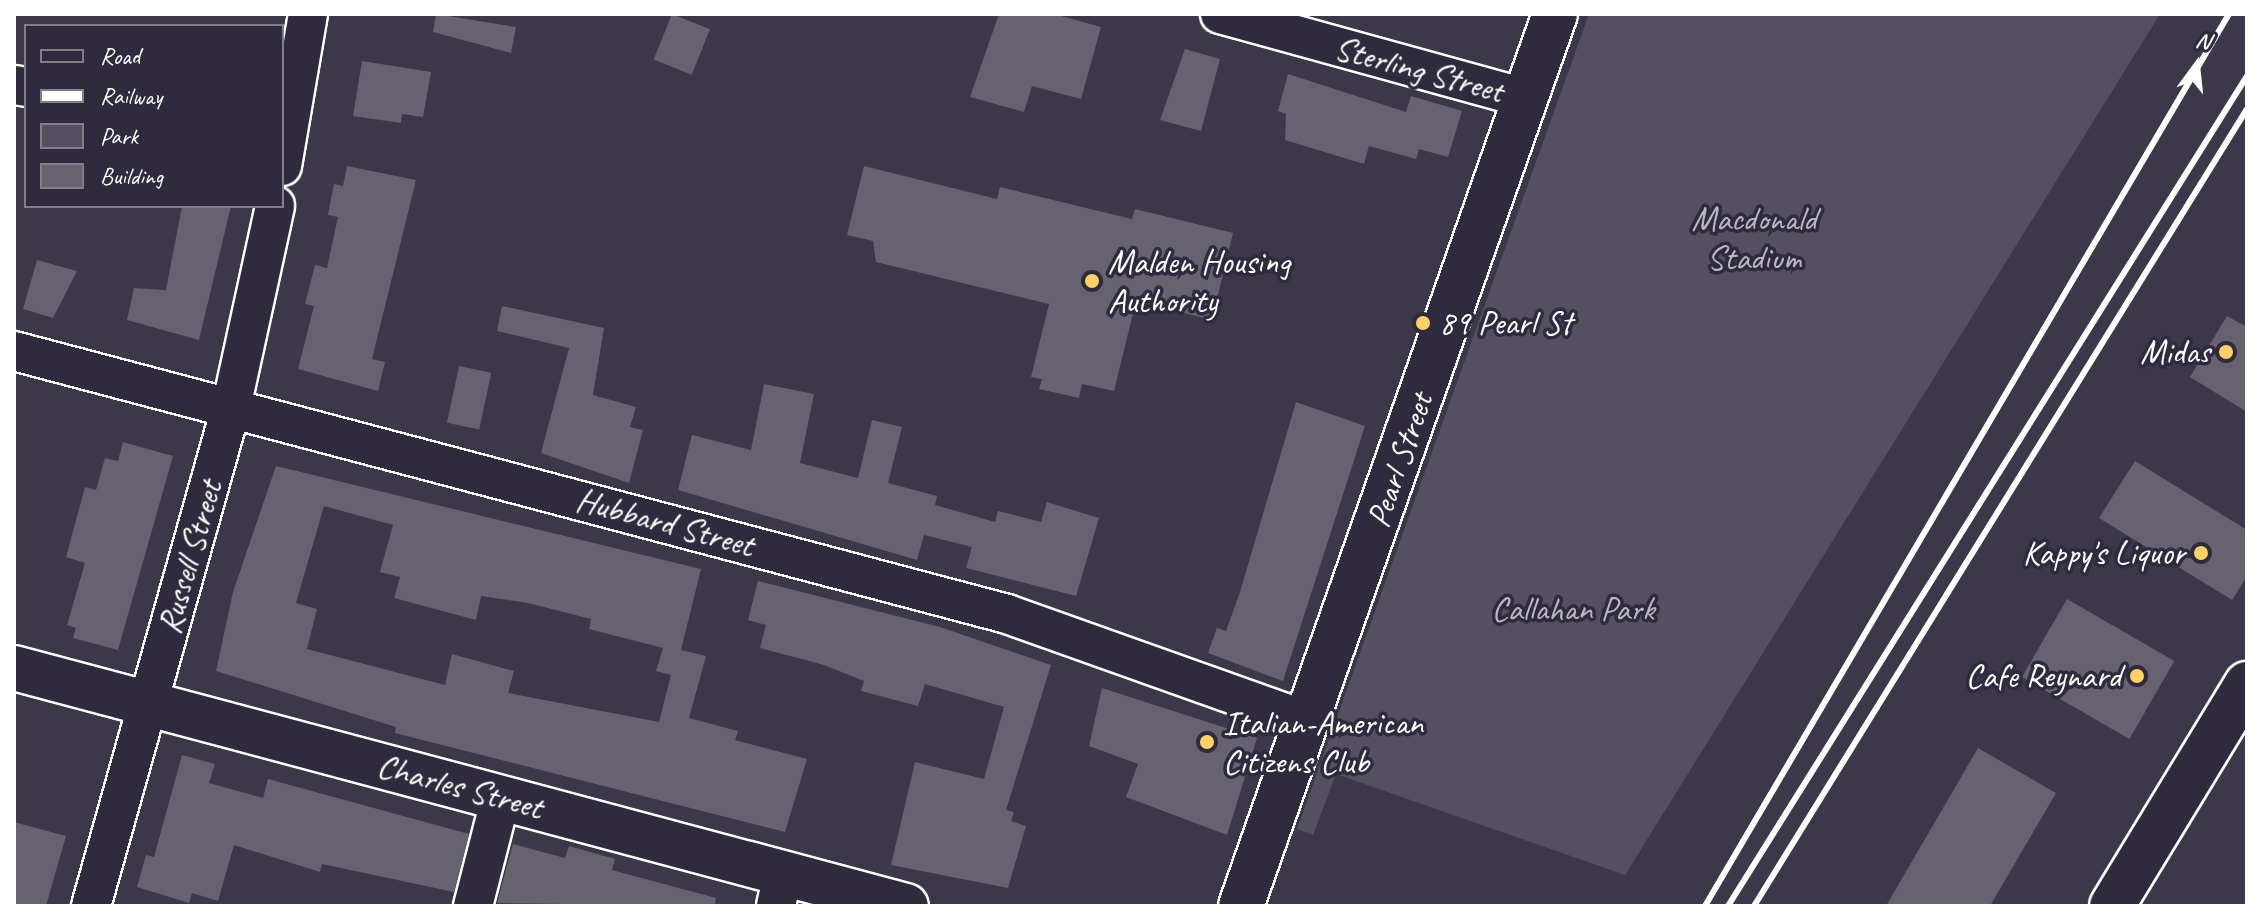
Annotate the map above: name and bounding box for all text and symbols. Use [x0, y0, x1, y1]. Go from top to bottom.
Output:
legend [24, 24, 284, 208]
north arrow [2157, 24, 2237, 104]
text: N [2193, 26, 2213, 56]
street label: Sterling Street [1330, 27, 1508, 111]
text: Road [100, 41, 140, 71]
text: Railway [100, 81, 162, 111]
text: Park [100, 121, 138, 151]
text: Building [100, 161, 163, 191]
park label: Macdonald Stadium [1691, 198, 1817, 278]
place label: Malden Housing Authority [1108, 241, 1290, 320]
marker: Malden Housing Authority [1083, 272, 1101, 290]
place label: 89 Pearl St [1439, 303, 1572, 343]
marker: 89 Pearl St [1414, 314, 1432, 332]
place label: Midas [2140, 332, 2210, 372]
marker: Midas [2217, 343, 2235, 361]
street label: Pearl Street [1357, 387, 1441, 533]
street label: Russell Street [148, 476, 230, 638]
street label: Hubbard Street [572, 479, 758, 565]
place label: Kappy's Liquor [2023, 533, 2185, 573]
marker: Kappy's Liquor [2192, 544, 2210, 562]
park label: Callahan Park [1492, 589, 1654, 629]
place label: Cafe Reynard [1966, 656, 2121, 696]
marker: Cafe Reynard [2128, 667, 2146, 685]
place label: Italian-American Citizens Club [1223, 702, 1423, 782]
marker: Italian-American Citizens Club [1198, 733, 1216, 751]
street label: Charles Street [373, 744, 547, 828]

